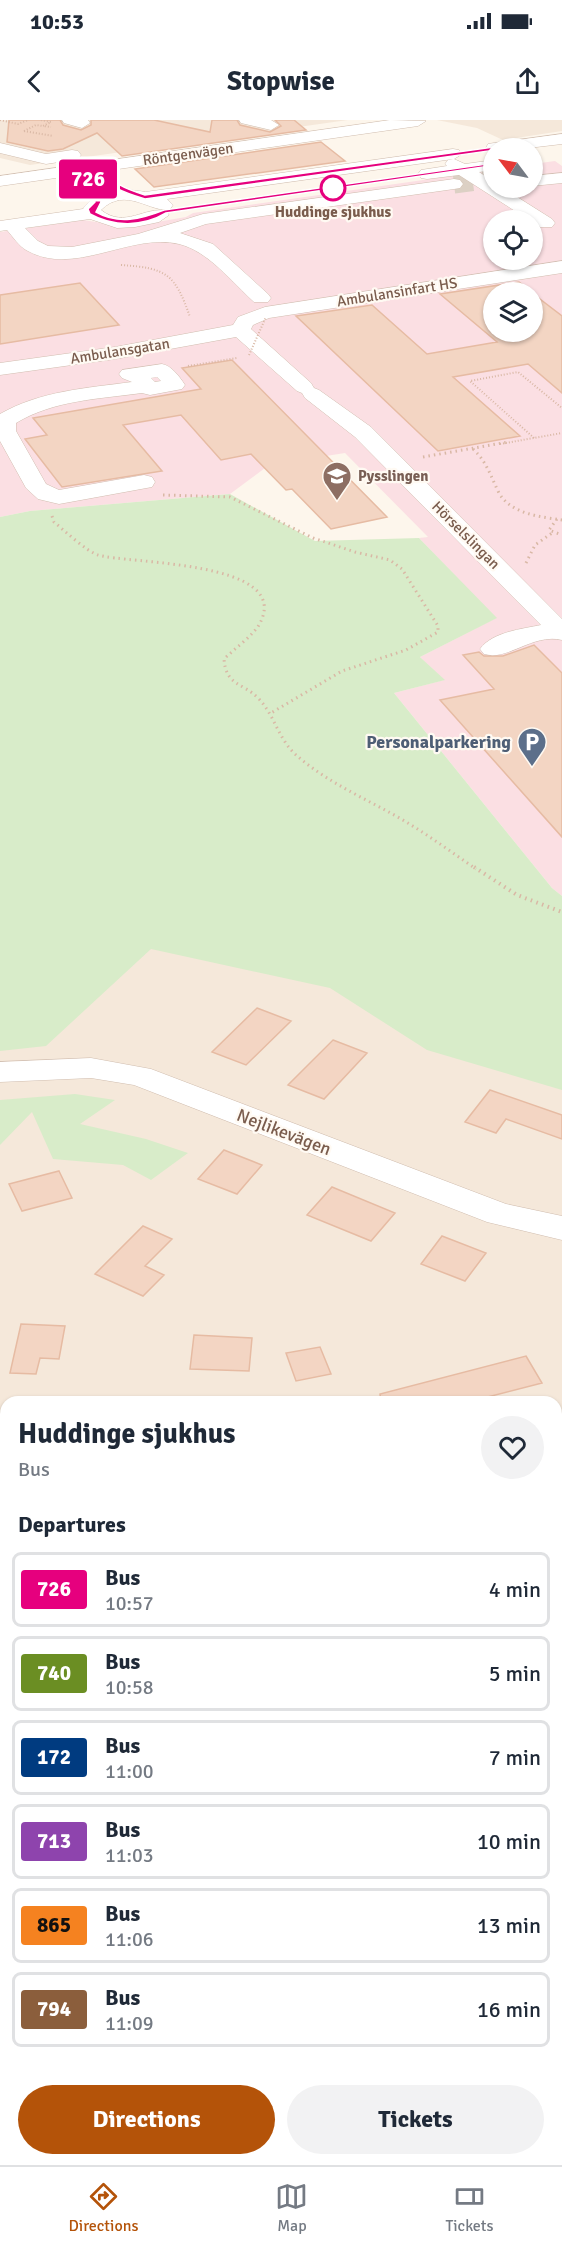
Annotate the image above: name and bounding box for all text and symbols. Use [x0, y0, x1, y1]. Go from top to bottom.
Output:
text: 10:53 [30, 8, 84, 35]
icon: back [18, 65, 51, 98]
text: Stopwise [227, 65, 335, 98]
icon: share [511, 65, 544, 98]
north arrow [483, 138, 543, 198]
map controls [483, 138, 543, 342]
street label: Röntgenvägen [142, 139, 234, 169]
line badge: 726 [54, 160, 122, 198]
text: 726 [71, 166, 105, 192]
marker: Huddinge sjukhus [320, 175, 346, 201]
place label: Huddinge sjukhus [275, 203, 392, 221]
button: locate [483, 210, 543, 270]
street label: Ambulansinfart HS [335, 274, 459, 310]
button: layers [483, 282, 543, 342]
street label: Ambulansgatan [69, 334, 171, 368]
school or university icon: Pysslingen [321, 460, 353, 502]
place label: Pysslingen [358, 467, 428, 485]
street label: Hörselslingan [428, 497, 504, 573]
parking icon: Personalparkering [516, 726, 548, 768]
place label: Personalparkering [366, 731, 511, 753]
street label: Nejlikevägen [234, 1104, 334, 1160]
button: heart [481, 1416, 544, 1479]
text: Huddinge sjukhus [18, 1417, 236, 1451]
text: Bus [18, 1457, 50, 1482]
text: Departures [18, 1511, 126, 1538]
text: Bus [105, 1564, 140, 1591]
text: 726 [37, 1576, 71, 1602]
text: 4 min [489, 1576, 541, 1603]
text: 10:57 [105, 1591, 154, 1616]
text: Bus [105, 1648, 140, 1675]
text: 740 [37, 1660, 71, 1686]
text: 5 min [489, 1660, 541, 1687]
text: 10:58 [105, 1675, 154, 1700]
text: Bus [105, 1732, 140, 1759]
text: 172 [37, 1744, 71, 1770]
text: 7 min [489, 1744, 541, 1771]
text: 11:00 [105, 1759, 154, 1784]
text: Bus [105, 1816, 140, 1843]
text: 713 [37, 1828, 71, 1854]
text: 10 min [477, 1828, 541, 1855]
text: 11:03 [105, 1843, 154, 1868]
text: Bus [105, 1900, 140, 1927]
text: 865 [37, 1912, 71, 1938]
text: 13 min [477, 1912, 541, 1939]
text: 11:06 [105, 1927, 154, 1952]
text: Bus [105, 1984, 140, 2011]
text: 794 [37, 1996, 71, 2022]
text: 16 min [477, 1996, 541, 2023]
text: 11:09 [105, 2011, 154, 2036]
button: Directions [18, 2085, 275, 2154]
button: Tickets [287, 2085, 544, 2154]
tab: Directions [68, 2180, 138, 2236]
tab: Map [275, 2180, 308, 2236]
tab: Tickets [445, 2180, 493, 2236]

